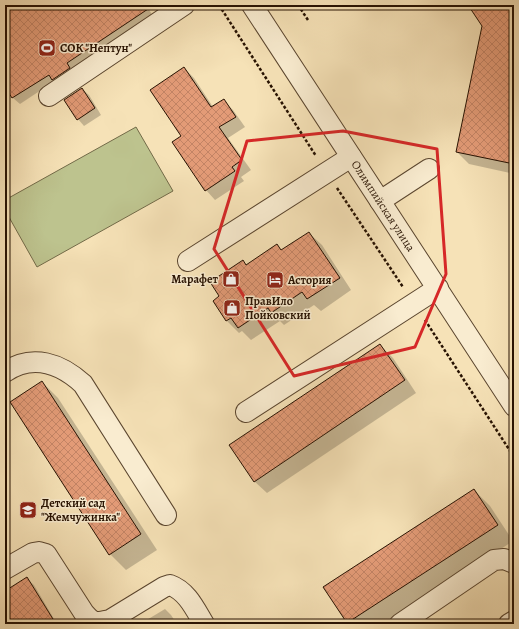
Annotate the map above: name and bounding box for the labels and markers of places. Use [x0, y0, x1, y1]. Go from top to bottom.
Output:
sports icon: СОК "Нептун" [37, 38, 57, 58]
place label: СОК "Нептун" [60, 40, 132, 56]
shop icon: Марафет [221, 269, 241, 289]
hotel icon: Астория [265, 270, 285, 290]
place label: Марафет [171, 271, 219, 287]
place label: Астория [287, 272, 332, 288]
place label: ПравИло Пойковский [245, 293, 311, 323]
shop icon: ПравИло Пойковский [222, 298, 242, 318]
place label: Детский сад "Жемчужинка" [41, 495, 120, 525]
school or university icon: Детский сад "Жемчужинка" [18, 500, 38, 520]

